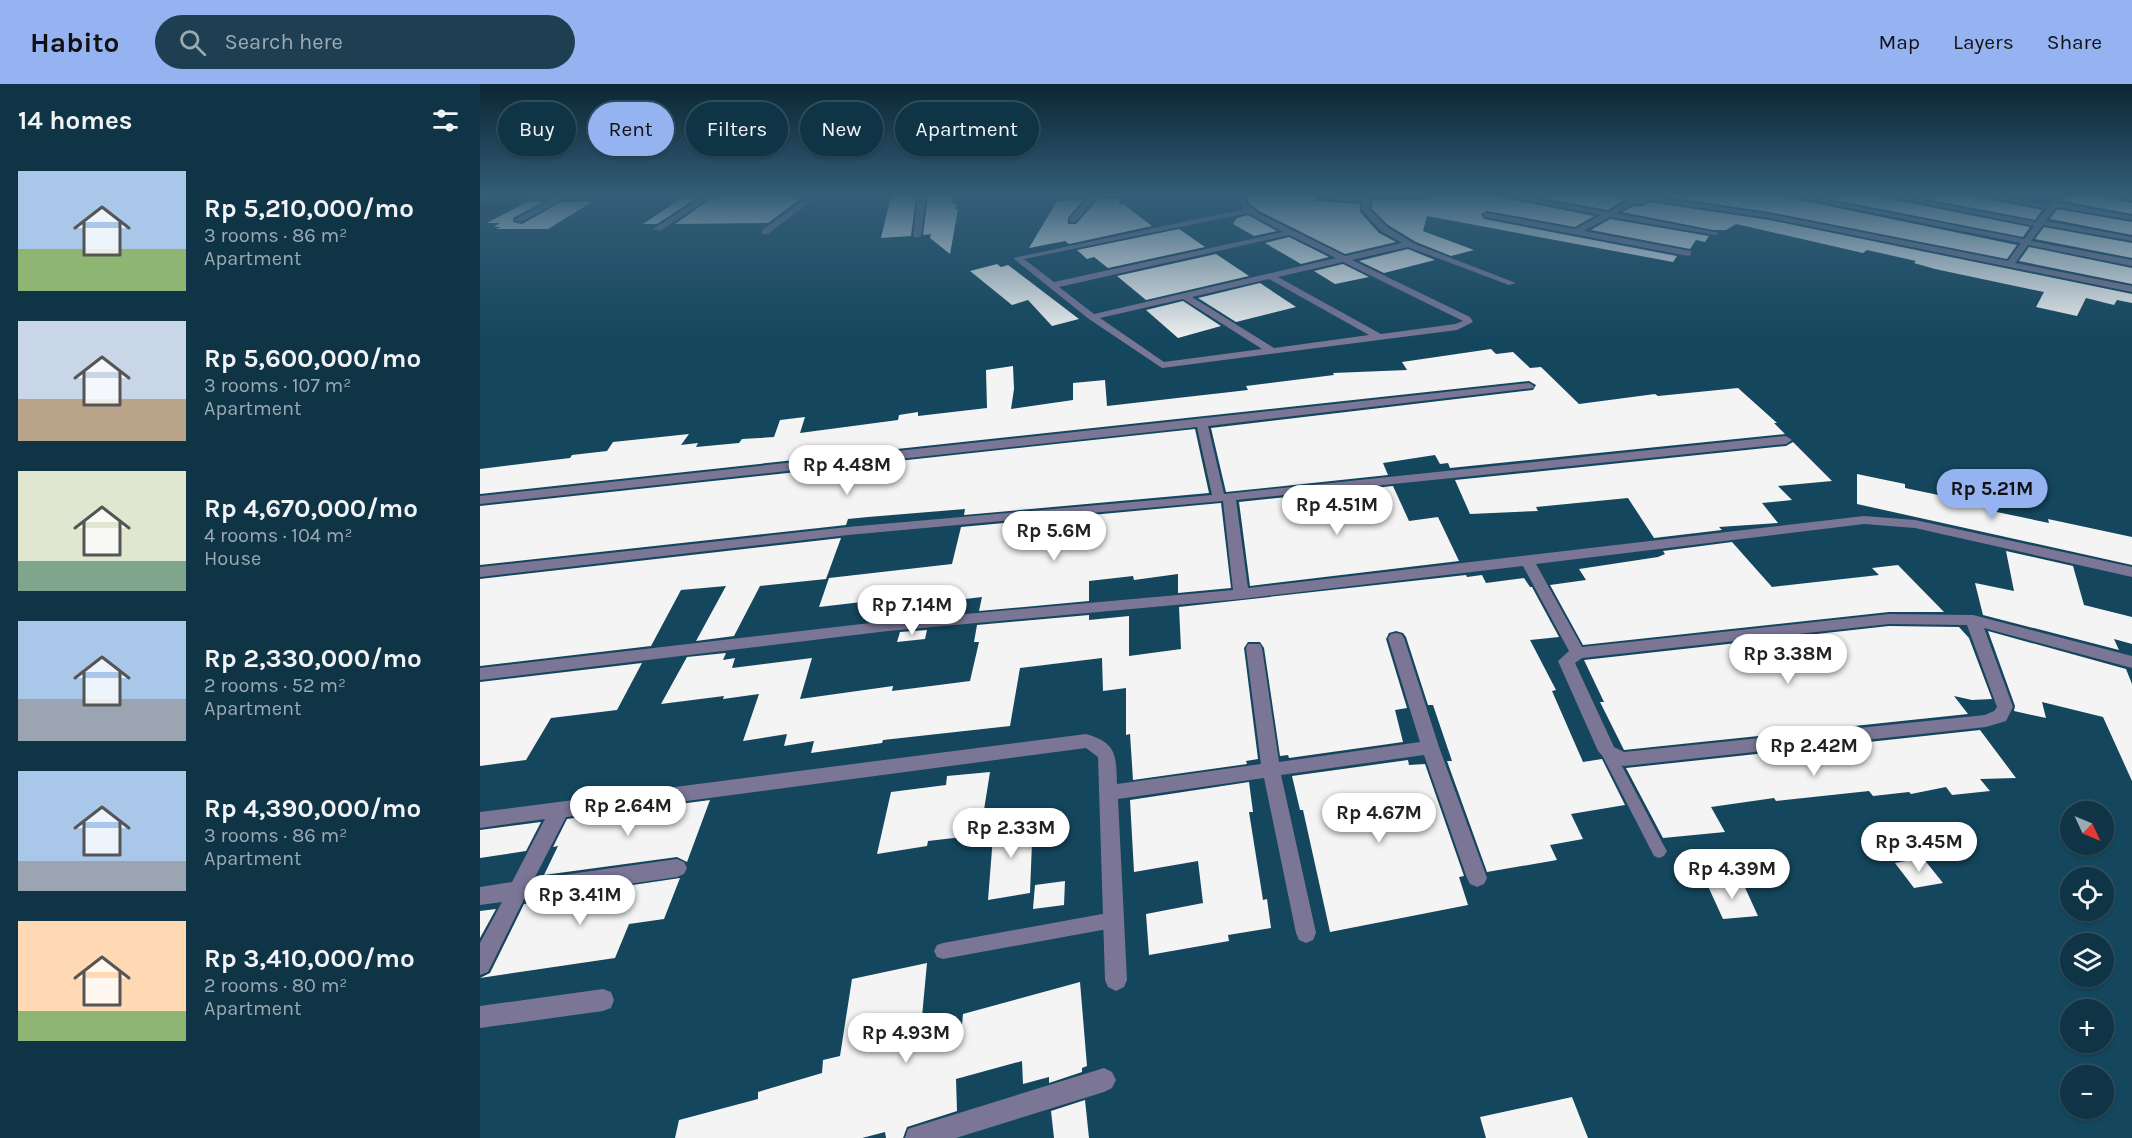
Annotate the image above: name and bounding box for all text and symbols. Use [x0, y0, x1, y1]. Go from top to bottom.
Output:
search box [155, 15, 575, 69]
text: Habito [30, 26, 119, 59]
icon: search [176, 26, 209, 59]
text: Search here [224, 29, 343, 55]
text: Map [1878, 30, 1920, 54]
text: Layers [1953, 30, 2014, 54]
text: Share [2047, 30, 2102, 54]
chip: Buy [498, 102, 576, 156]
chip: Rent [588, 102, 674, 156]
chip: Filters [686, 102, 788, 156]
chip: New [800, 102, 883, 156]
chip: Apartment [895, 102, 1039, 156]
icon: filters [429, 104, 462, 137]
text: 14 homes [18, 105, 132, 136]
text: Rp 5,210,000/mo [204, 193, 414, 224]
icon: home [66, 195, 138, 267]
text: 3 rooms · 86 m² [204, 224, 347, 247]
text: Apartment [204, 247, 302, 270]
text: Rp 5,600,000/mo [204, 343, 421, 374]
icon: home [66, 345, 138, 417]
text: 3 rooms · 107 m² [204, 374, 351, 397]
text: Apartment [204, 397, 302, 420]
pin: Rp 4.48M [785, 445, 909, 496]
text: Rp 4.48M [803, 453, 891, 476]
pin: Rp 5.21M [1930, 469, 2054, 520]
text: Rp 5.21M [1951, 477, 2033, 500]
pin: Rp 4.51M [1275, 485, 1399, 536]
text: Rp 4,670,000/mo [204, 493, 418, 524]
text: Rp 4.51M [1296, 493, 1378, 516]
icon: home [66, 495, 138, 567]
pin: Rp 5.6M [999, 511, 1109, 562]
text: Rp 5.6M [1016, 519, 1092, 542]
text: 4 rooms · 104 m² [204, 524, 352, 547]
text: House [204, 547, 261, 570]
pin: Rp 7.14M [850, 585, 974, 636]
text: Rp 7.14M [872, 593, 952, 616]
pin: Rp 3.38M [1726, 634, 1850, 685]
text: Rp 3.38M [1743, 642, 1833, 665]
text: Rp 2,330,000/mo [204, 643, 422, 674]
icon: home [66, 645, 138, 717]
text: 2 rooms · 52 m² [204, 674, 346, 697]
text: Apartment [204, 697, 302, 720]
pin: Rp 2.42M [1752, 726, 1876, 777]
text: Rp 2.42M [1770, 734, 1858, 757]
pin: Rp 2.64M [566, 786, 690, 837]
text: Rp 4,390,000/mo [204, 793, 421, 824]
pin: Rp 4.67M [1317, 793, 1441, 844]
text: Rp 2.64M [584, 794, 672, 817]
icon: home [66, 795, 138, 867]
text: Rp 4.67M [1336, 801, 1422, 824]
north arrow [2060, 801, 2114, 855]
map controls [2060, 801, 2114, 1119]
pin: Rp 2.33M [949, 808, 1073, 859]
text: Rp 2.33M [967, 816, 1055, 839]
pin: Rp 3.45M [1857, 822, 1981, 873]
text: 3 rooms · 86 m² [204, 824, 347, 847]
text: Rp 3.45M [1875, 830, 1963, 853]
text: Apartment [204, 847, 302, 870]
pin: Rp 4.39M [1670, 849, 1794, 900]
text: Rp 4.39M [1688, 857, 1776, 880]
button: locate [2060, 867, 2114, 921]
pin: Rp 3.41M [518, 875, 642, 926]
text: Rp 3.41M [538, 883, 622, 906]
button: layers [2060, 933, 2114, 987]
text: Rp 3,410,000/mo [204, 943, 415, 974]
icon: home [66, 945, 138, 1017]
text: 2 rooms · 80 m² [204, 974, 347, 997]
text: Apartment [204, 997, 302, 1020]
button: + [2060, 999, 2114, 1053]
pin: Rp 4.93M [844, 1013, 968, 1064]
text: Rp 4.93M [862, 1021, 950, 1044]
button: − [2060, 1065, 2114, 1119]

